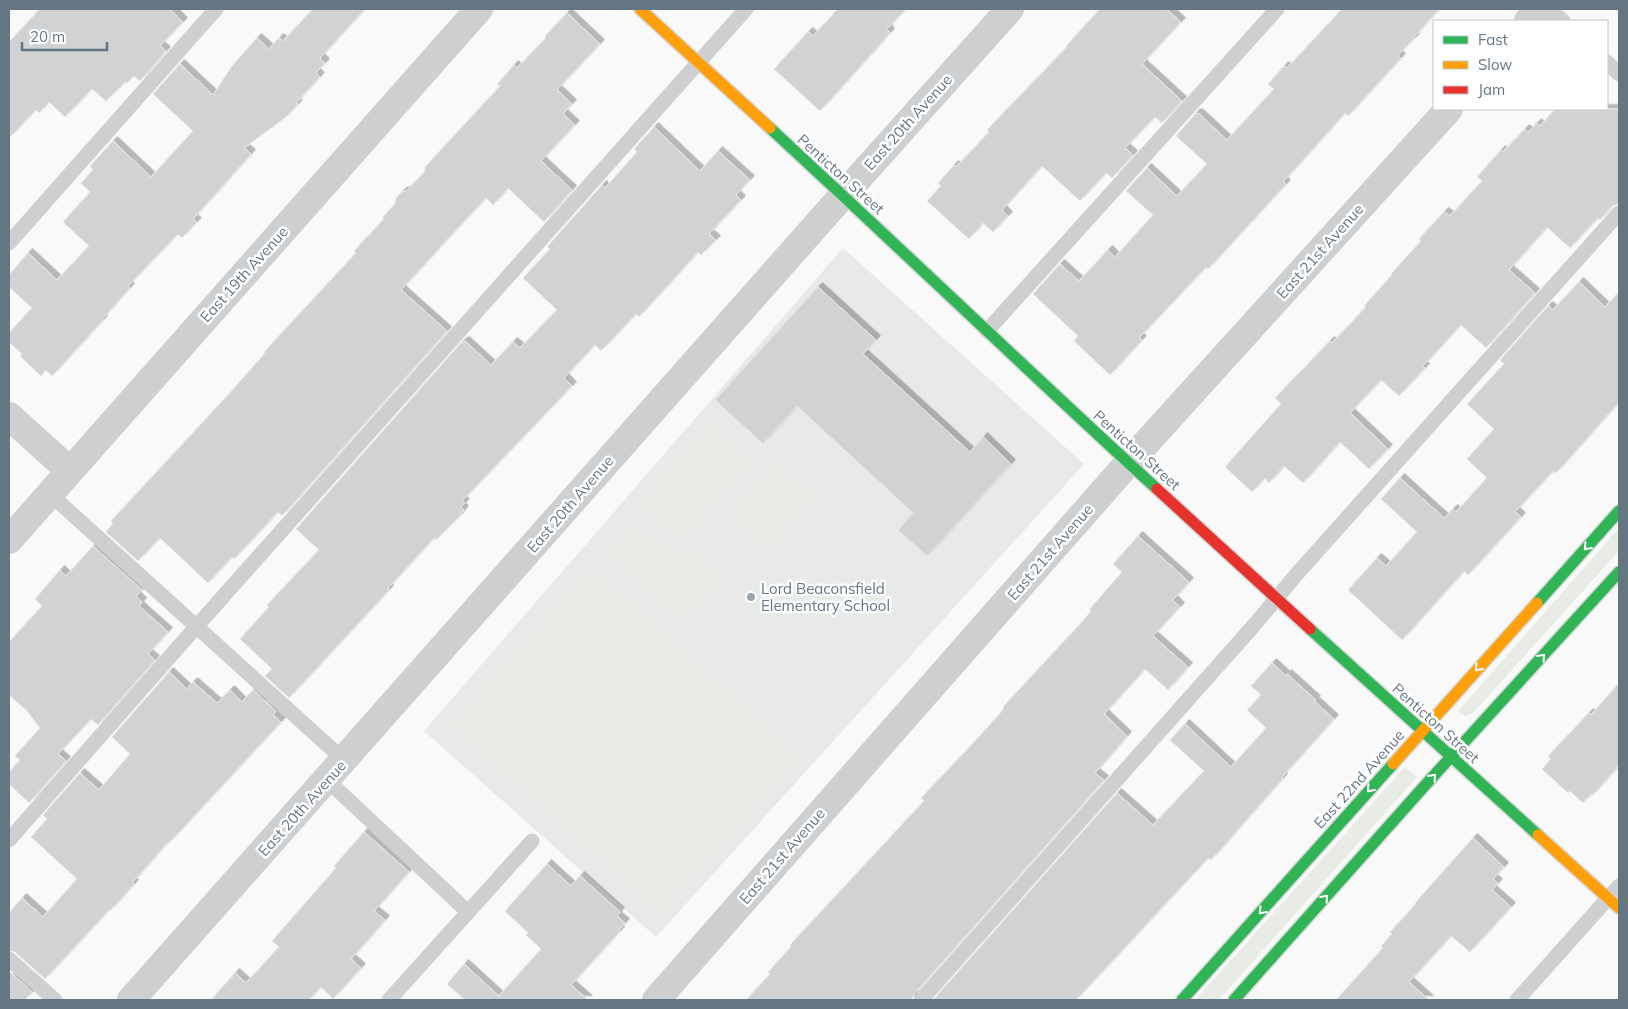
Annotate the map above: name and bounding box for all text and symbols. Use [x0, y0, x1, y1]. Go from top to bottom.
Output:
scale bar [22, 20, 108, 52]
legend [1433, 20, 1608, 110]
text: 20 m [30, 27, 65, 46]
text: Fast [1478, 30, 1508, 49]
text: Slow [1478, 55, 1512, 74]
street label: East 20th Avenue [860, 70, 956, 174]
text: Jam [1478, 80, 1505, 99]
street label: Penticton Street [794, 130, 888, 218]
street label: East 21st Avenue [1272, 200, 1368, 302]
street label: East 19th Avenue [196, 222, 292, 326]
street label: Penticton Street [1090, 406, 1184, 494]
street label: East 20th Avenue [523, 452, 617, 556]
street label: East 21st Avenue [1003, 500, 1097, 604]
one-way arrow [1584, 542, 1593, 551]
place label: Lord Beaconsfield Elementary School [761, 579, 890, 615]
marker: Lord Beaconsfield Elementary School [745, 591, 757, 603]
one-way arrow [1536, 653, 1545, 662]
one-way arrow [1475, 663, 1484, 672]
street label: Penticton Street [1389, 679, 1483, 767]
street label: East 22nd Avenue [1310, 726, 1408, 832]
street label: East 20th Avenue [254, 756, 350, 860]
one-way arrow [1427, 774, 1436, 783]
one-way arrow [1367, 783, 1375, 792]
street label: East 21st Avenue [735, 804, 829, 908]
one-way arrow [1319, 895, 1328, 904]
one-way arrow [1259, 905, 1268, 914]

